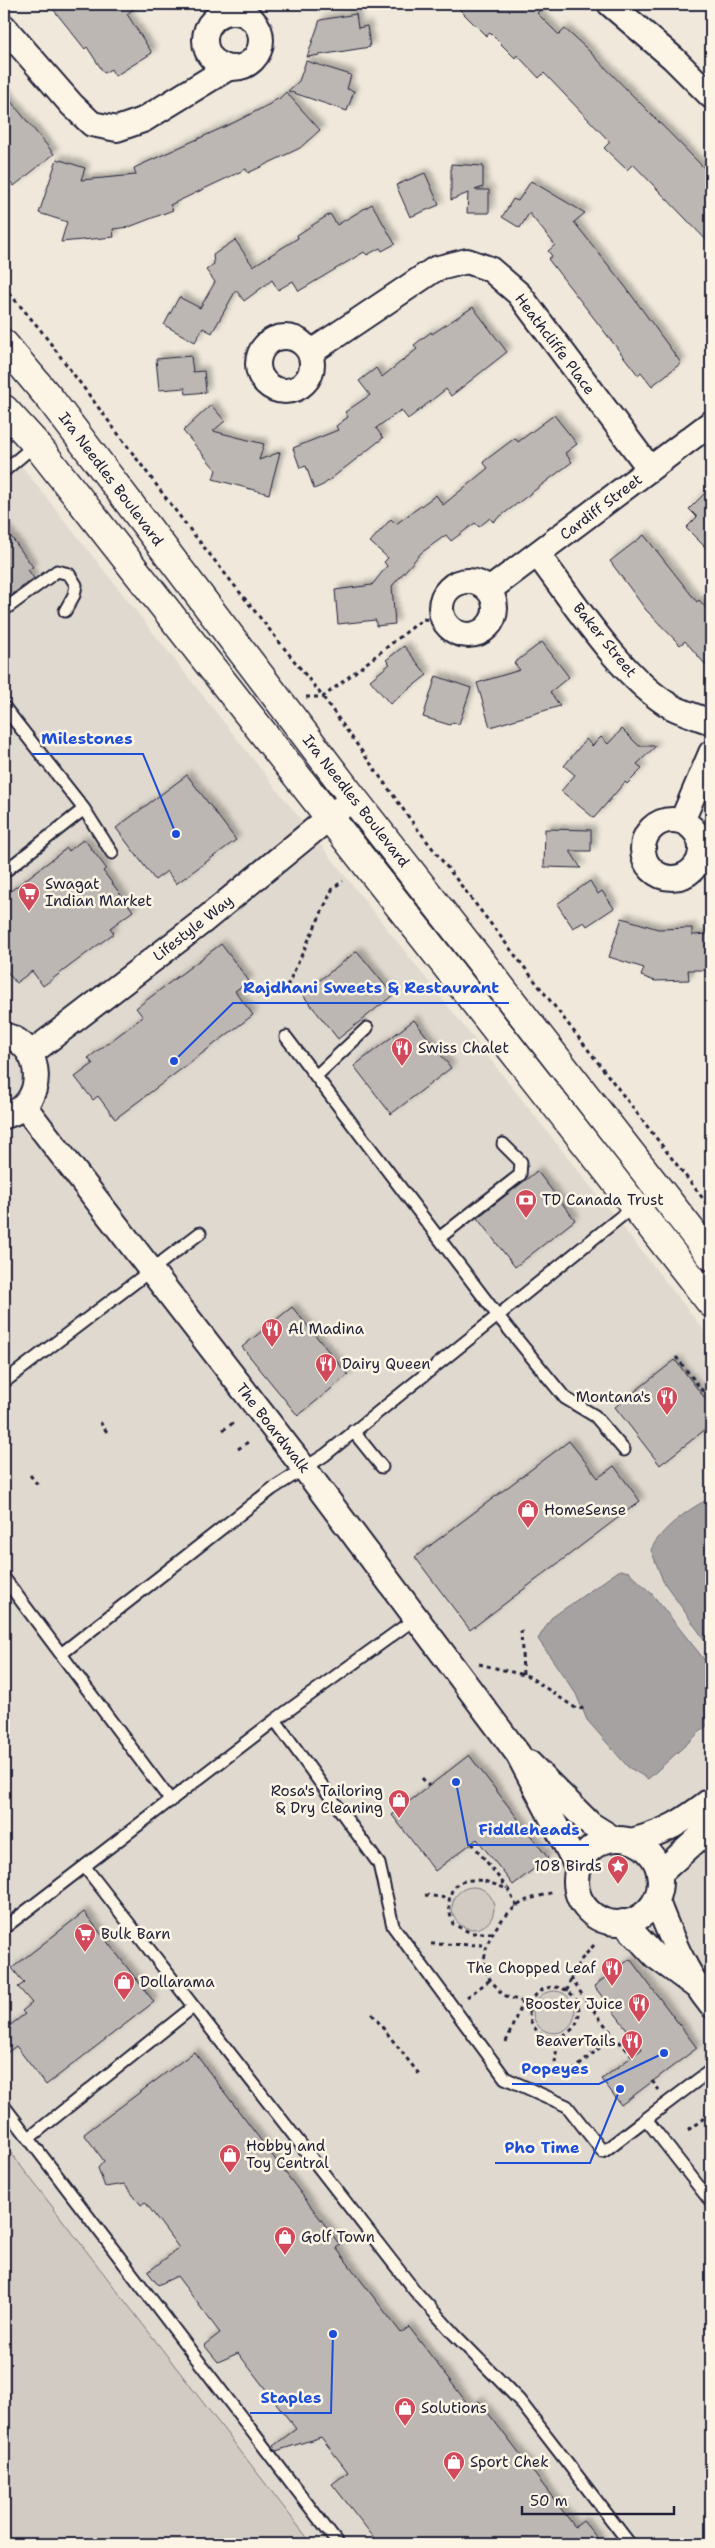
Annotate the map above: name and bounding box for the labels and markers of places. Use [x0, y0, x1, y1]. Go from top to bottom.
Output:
callout: Milestones [32, 723, 143, 754]
place label: Swagat Indian Market [45, 874, 152, 911]
supermarket icon: Swagat Indian Market [17, 881, 41, 912]
callout: Rajdhani Sweets & Restaurant [233, 972, 509, 1003]
restaurant icon: Swiss Chalet [390, 1036, 414, 1067]
place label: Swiss Chalet [418, 1038, 509, 1058]
bank icon: TD Canada Trust [514, 1188, 538, 1219]
place label: TD Canada Trust [542, 1190, 664, 1210]
restaurant icon: Al Madina [260, 1317, 284, 1348]
place label: Al Madina [288, 1319, 365, 1339]
restaurant icon: Dairy Queen [314, 1352, 338, 1383]
place label: Dairy Queen [342, 1354, 431, 1374]
restaurant icon: Montana's [655, 1385, 679, 1416]
place label: Montana's [576, 1387, 651, 1407]
shop icon: HomeSense [516, 1498, 540, 1529]
place label: HomeSense [544, 1500, 626, 1520]
place label: Rosa's Tailoring & Dry Cleaning [271, 1781, 383, 1818]
shop icon: Rosa's Tailoring & Dry Cleaning [387, 1788, 411, 1819]
callout: Fiddleheads [468, 1814, 589, 1845]
place icon: 108 Birds [606, 1854, 630, 1885]
place label: 108 Birds [534, 1856, 602, 1876]
supermarket icon: Bulk Barn [73, 1922, 97, 1953]
place label: Bulk Barn [101, 1924, 170, 1944]
restaurant icon: The Chopped Leaf [600, 1956, 624, 1987]
place label: The Chopped Leaf [467, 1958, 597, 1978]
shop icon: Dollarama [112, 1970, 136, 2001]
place label: Dollarama [140, 1972, 215, 1992]
restaurant icon: Booster Juice [627, 1992, 651, 2023]
place label: Booster Juice [525, 1994, 623, 2014]
restaurant icon: BeaverTails [620, 2029, 644, 2060]
place label: BeaverTails [536, 2031, 616, 2051]
callout: Popeyes [512, 2053, 599, 2084]
callout: Pho Time [495, 2132, 590, 2163]
place label: Hobby and Toy Central [246, 2136, 329, 2173]
shop icon: Hobby and Toy Central [218, 2143, 242, 2174]
shop icon: Golf Town [273, 2225, 297, 2256]
place label: Golf Town [301, 2227, 375, 2247]
callout: Staples [250, 2382, 331, 2413]
shop icon: Solutions [393, 2396, 417, 2427]
place label: Solutions [421, 2398, 487, 2418]
shop icon: Sport Chek [442, 2450, 466, 2481]
place label: Sport Chek [470, 2452, 549, 2472]

